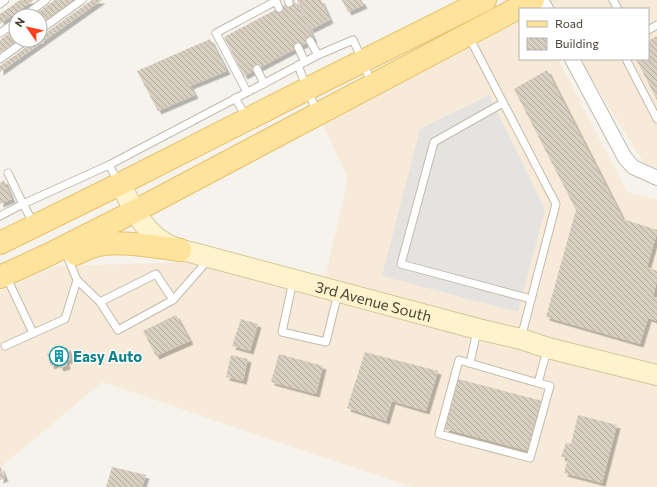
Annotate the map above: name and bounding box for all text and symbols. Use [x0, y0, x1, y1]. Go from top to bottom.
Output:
north arrow [8, 8, 48, 48]
legend [519, 8, 649, 60]
text: N [12, 15, 27, 29]
text: Road [555, 16, 583, 30]
text: Building [555, 36, 599, 50]
street label: 3rd Avenue South [313, 277, 434, 325]
building icon: Easy Auto [48, 345, 70, 367]
place label: Easy Auto [73, 347, 142, 365]

